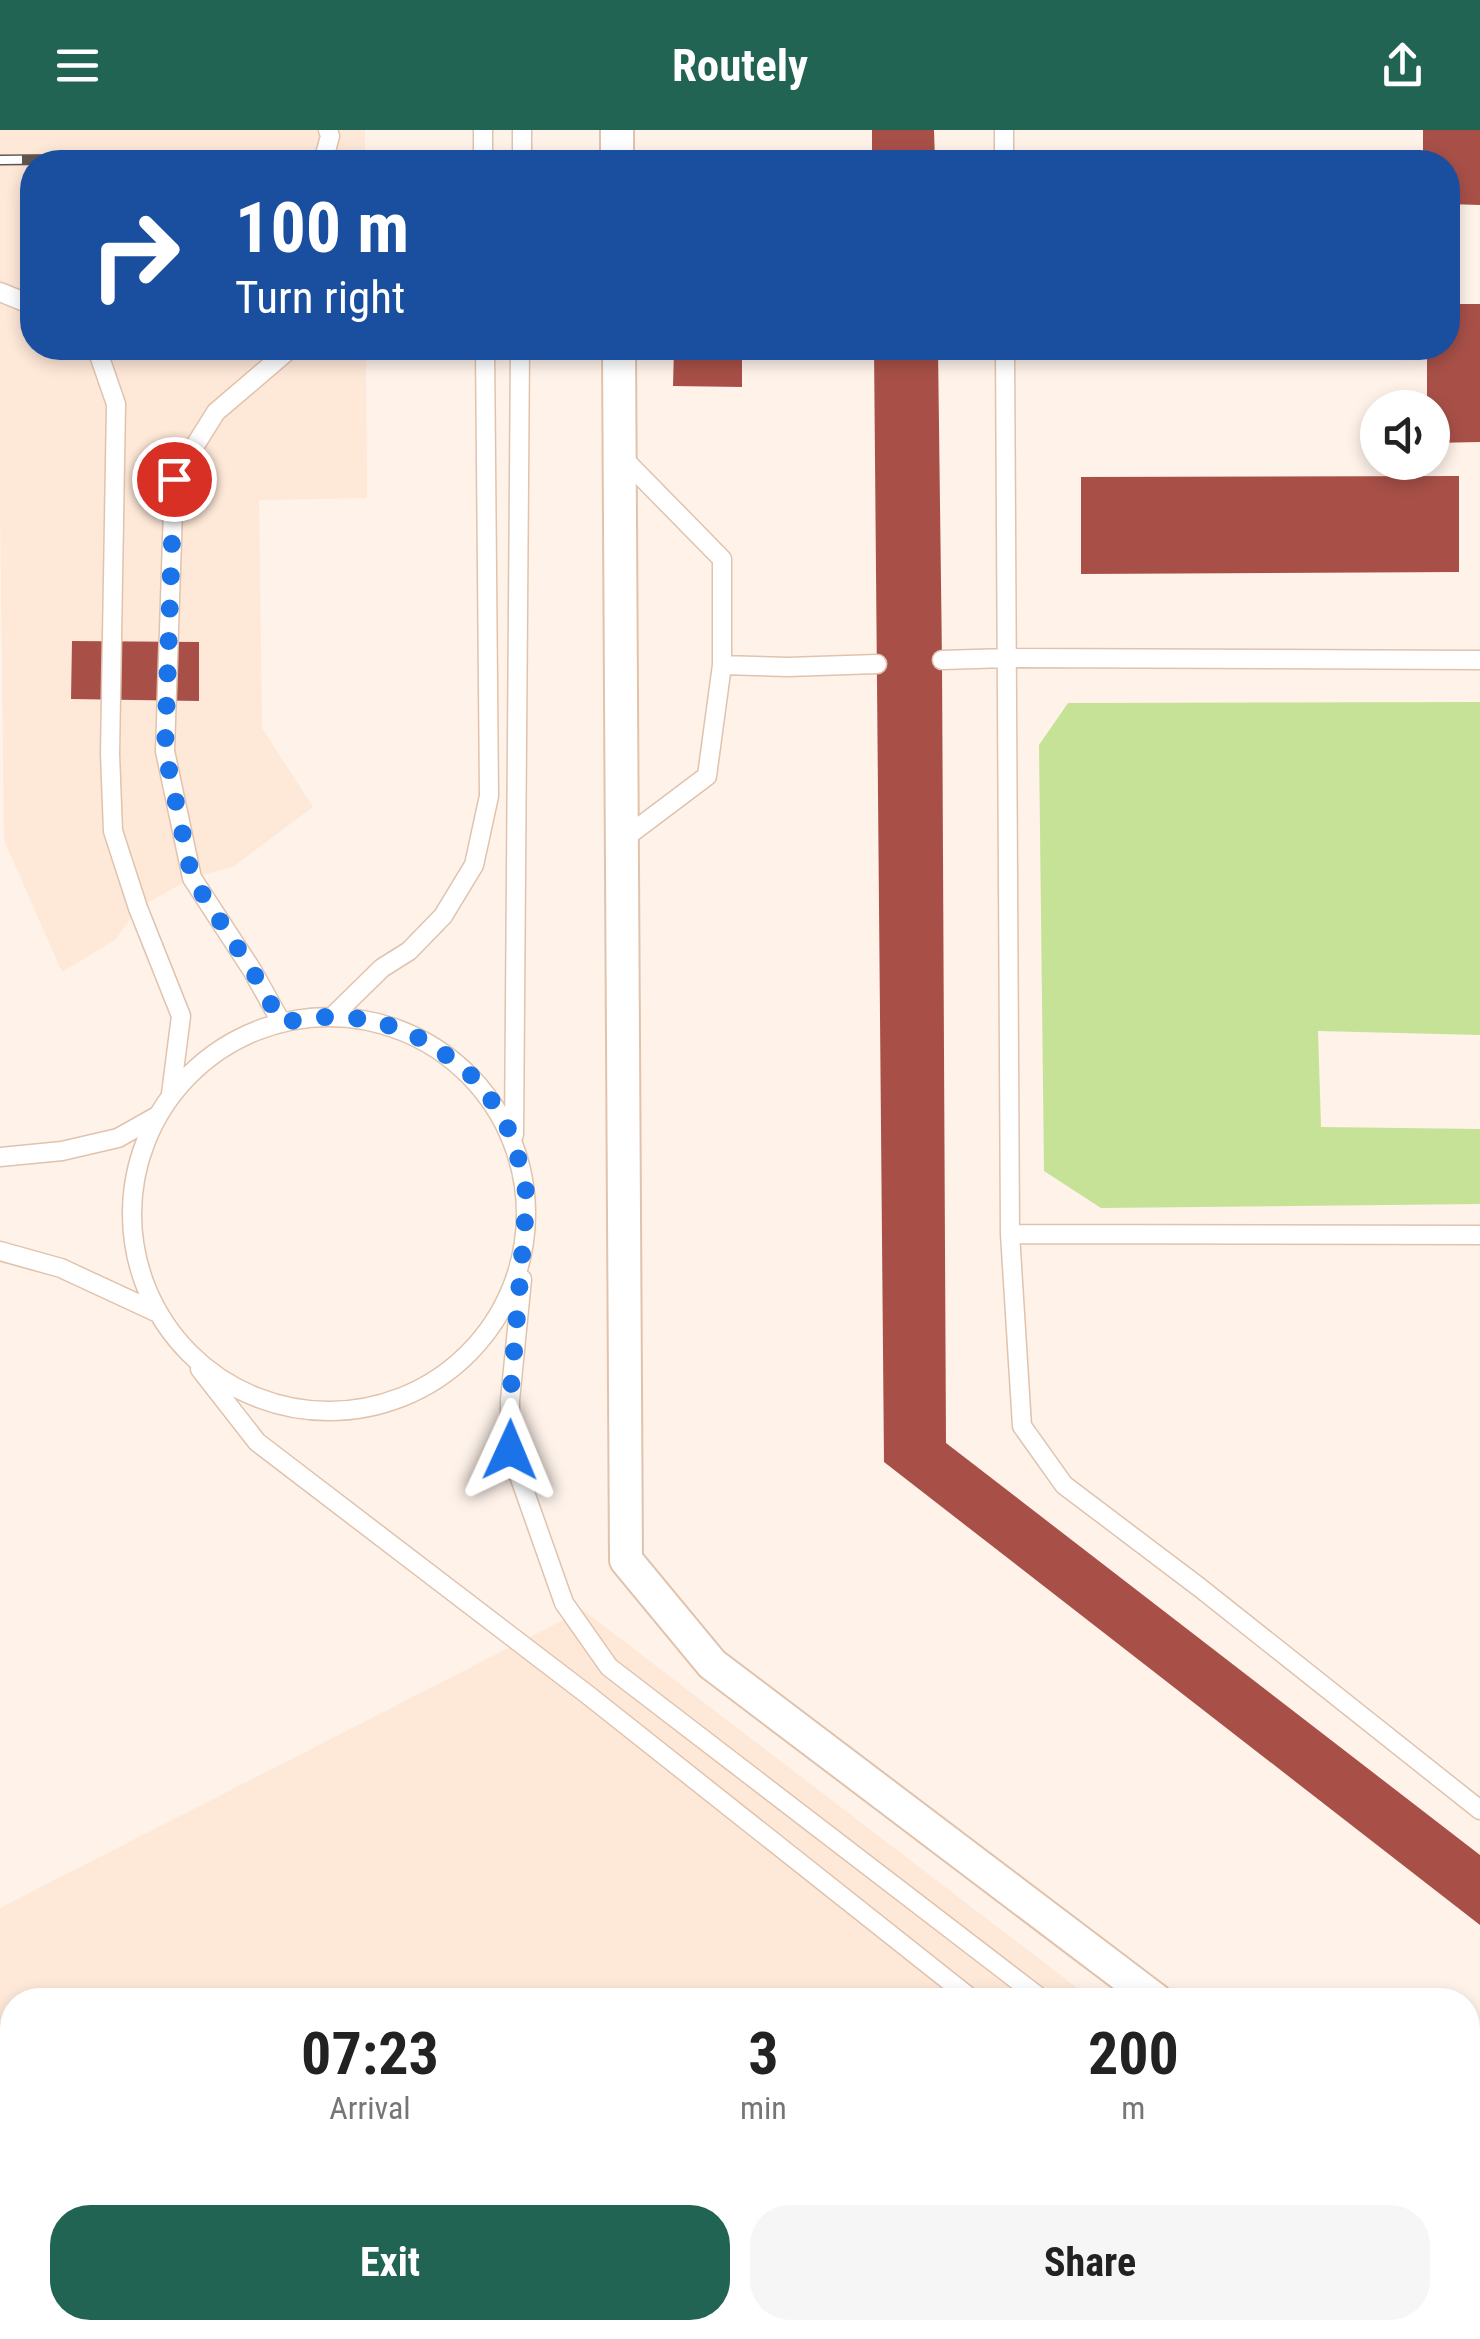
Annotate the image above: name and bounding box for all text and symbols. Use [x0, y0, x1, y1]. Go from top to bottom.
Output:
icon: menu [50, 38, 105, 93]
icon: share [1375, 38, 1430, 93]
text: Routely [672, 39, 808, 92]
text: 100 m [235, 187, 409, 269]
icon: right [70, 190, 200, 320]
text: Turn right [235, 271, 405, 324]
map controls [1360, 390, 1450, 480]
button: sound [1360, 390, 1450, 480]
pin [132, 437, 217, 522]
icon: arrive [147, 452, 202, 507]
position arrow [458, 1398, 562, 1502]
text: 07:23 [301, 2018, 439, 2089]
text: 3 [748, 2018, 779, 2089]
text: 200 [1088, 2018, 1179, 2089]
text: Arrival [329, 2089, 411, 2127]
text: min [740, 2089, 787, 2127]
text: m [1121, 2089, 1145, 2127]
button: Exit [50, 2205, 730, 2320]
button: Share [750, 2205, 1430, 2320]

